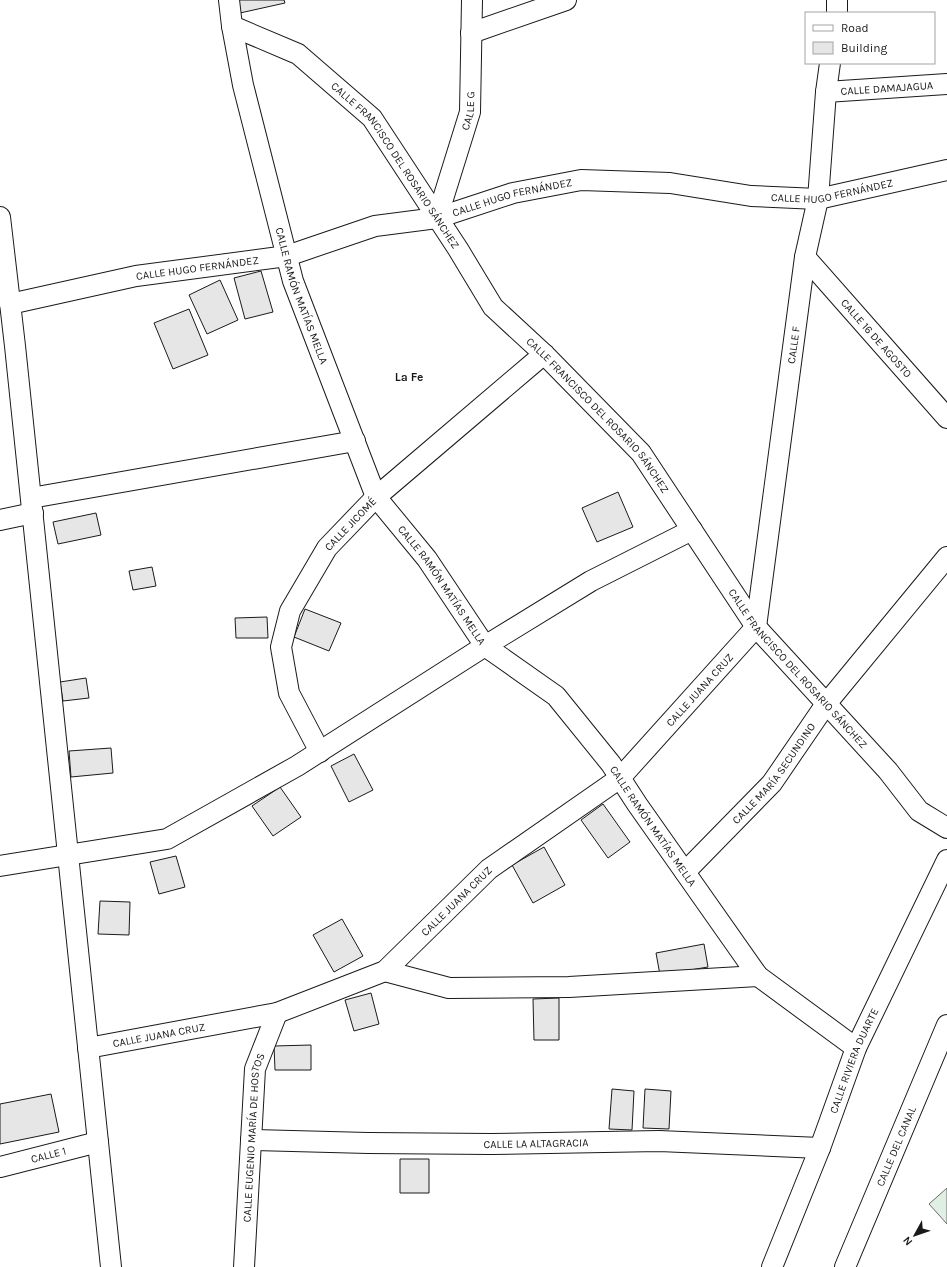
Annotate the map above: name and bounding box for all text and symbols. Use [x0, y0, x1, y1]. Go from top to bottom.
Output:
legend [805, 12, 935, 64]
text: Road [841, 21, 869, 35]
text: Building [841, 41, 888, 55]
street label: CALLE DAMAJAGUA [840, 78, 934, 98]
street label: CALLE FRANCISCO DEL ROSARIO SÁNCHEZ [329, 79, 462, 251]
street label: CALLE G [458, 91, 477, 132]
street label: CALLE HUGO FERNÁNDEZ [450, 175, 573, 219]
street label: CALLE HUGO FERNÁNDEZ [771, 176, 894, 205]
street label: CALLE RAMÓN MATÍAS MELLA [273, 226, 331, 366]
street label: CALLE HUGO FERNÁNDEZ [135, 253, 260, 282]
street label: CALLE 16 DE AGOSTO [838, 296, 915, 380]
street label: CALLE F [784, 325, 802, 365]
street label: CALLE FRANCISCO DEL ROSARIO SÁNCHEZ [524, 335, 672, 495]
district label: La Fe [395, 370, 423, 384]
street label: CALLE JICOMÉ [322, 493, 379, 553]
street label: CALLE RAMÓN MATÍAS MELLA [395, 523, 489, 648]
street label: CALLE FRANCISCO DEL ROSARIO SÁNCHEZ [726, 586, 870, 751]
street label: CALLE JUANA CRUZ [663, 651, 736, 729]
street label: CALLE MARÍA SECUNDINO [729, 720, 818, 826]
street label: CALLE RAMÓN MATÍAS MELLA [607, 763, 700, 889]
street label: CALLE JUANA CRUZ [418, 864, 494, 939]
street label: CALLE RIVIERA DUARTE [827, 1006, 881, 1115]
street label: CALLE JUANA CRUZ [111, 1020, 206, 1050]
street label: CALLE EUGENIO MARÍA DE HOSTOS [240, 1051, 267, 1223]
street label: CALLE DEL CANAL [873, 1104, 919, 1188]
street label: CALLE LA ALTAGRACIA [483, 1136, 589, 1151]
street label: CALLE 1 [29, 1144, 67, 1165]
north arrow [895, 1215, 935, 1255]
text: N [900, 1234, 915, 1248]

